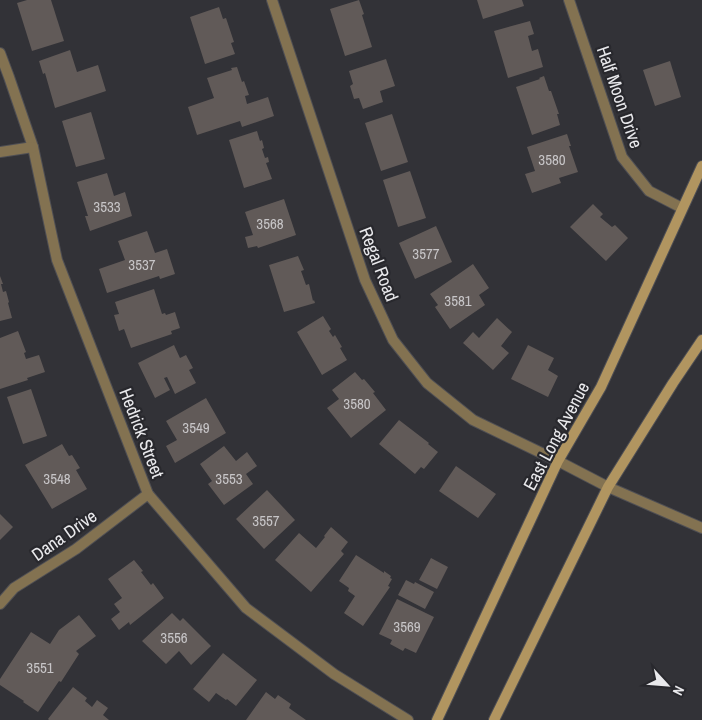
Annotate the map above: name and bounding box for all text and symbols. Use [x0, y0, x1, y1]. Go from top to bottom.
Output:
street label: Half Moon Drive [591, 43, 649, 151]
house number: 3580 [538, 149, 566, 170]
house number: 3533 [93, 196, 121, 217]
house number: 3568 [256, 213, 284, 234]
street label: Regal Road [353, 223, 405, 305]
house number: 3577 [412, 243, 440, 264]
house number: 3537 [128, 254, 156, 275]
house number: 3581 [444, 290, 472, 311]
street label: East Long Avenue [517, 377, 595, 495]
street label: Hedrick Street [113, 384, 171, 482]
house number: 3580 [343, 393, 371, 414]
house number: 3549 [182, 417, 210, 438]
house number: 3548 [43, 468, 71, 489]
house number: 3553 [215, 468, 243, 489]
street label: Dana Drive [26, 503, 102, 567]
house number: 3557 [252, 510, 280, 531]
house number: 3569 [393, 616, 421, 637]
house number: 3556 [160, 627, 188, 648]
house number: 3551 [26, 657, 54, 678]
north arrow [642, 660, 692, 710]
text: N [669, 683, 689, 698]

